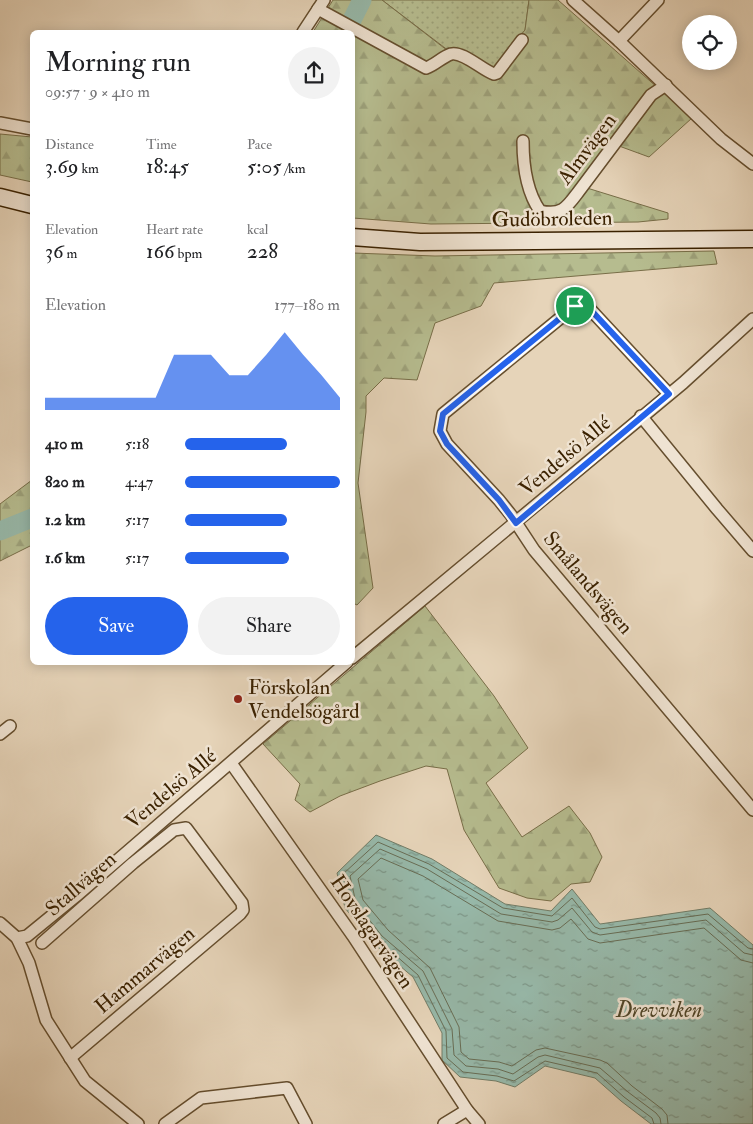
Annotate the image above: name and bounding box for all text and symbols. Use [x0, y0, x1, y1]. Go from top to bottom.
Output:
map controls [682, 15, 737, 70]
button: locate [682, 15, 737, 70]
text: Morning run [45, 45, 191, 80]
button: share [288, 47, 340, 99]
text: 09:57 · 9 × 410 m [45, 82, 150, 102]
street label: Almvägen [551, 108, 623, 191]
text: Distance [45, 136, 94, 153]
text: Time [146, 136, 177, 153]
text: Pace [247, 136, 272, 153]
text: 3.69 [45, 153, 78, 180]
text: 18:45 [146, 153, 189, 180]
text: 5:05 [247, 153, 281, 180]
text: km [78, 160, 99, 177]
text: /km [281, 160, 306, 177]
street label: Gudöbroleden [491, 204, 613, 234]
text: Elevation [45, 221, 98, 238]
text: Heart rate [146, 221, 203, 238]
text: kcal [247, 221, 268, 238]
text: 36 [45, 238, 64, 265]
text: 166 [146, 238, 175, 265]
text: 228 [247, 238, 278, 265]
text: m [64, 245, 77, 262]
text: bpm [175, 245, 202, 262]
pin [554, 285, 596, 327]
icon: arrive [561, 292, 589, 320]
text: Elevation [45, 295, 106, 315]
text: 177–180 m [274, 295, 340, 315]
street label: Vendelsö Allé [514, 410, 617, 502]
text: 410 m [45, 434, 83, 454]
text: 5:18 [125, 434, 149, 454]
text: 820 m [45, 472, 85, 492]
text: 4:47 [125, 472, 153, 492]
text: 1.2 km [45, 510, 85, 530]
text: 5:17 [125, 510, 149, 530]
street label: Smålandsvägen [537, 526, 639, 640]
text: 1.6 km [45, 548, 85, 568]
text: 5:17 [125, 548, 149, 568]
button: Save [45, 597, 188, 655]
button: Share [198, 597, 340, 655]
place label: Förskolan Vendelsögård [248, 674, 360, 725]
marker: Förskolan Vendelsögård [232, 693, 244, 705]
street label: Vendelsö Allé [120, 743, 223, 835]
street label: Stallvägen [40, 846, 122, 922]
street label: Hovslagarvägen [324, 870, 420, 994]
street label: Hammarvägen [89, 920, 201, 1020]
water label: Drevviken [615, 996, 702, 1024]

